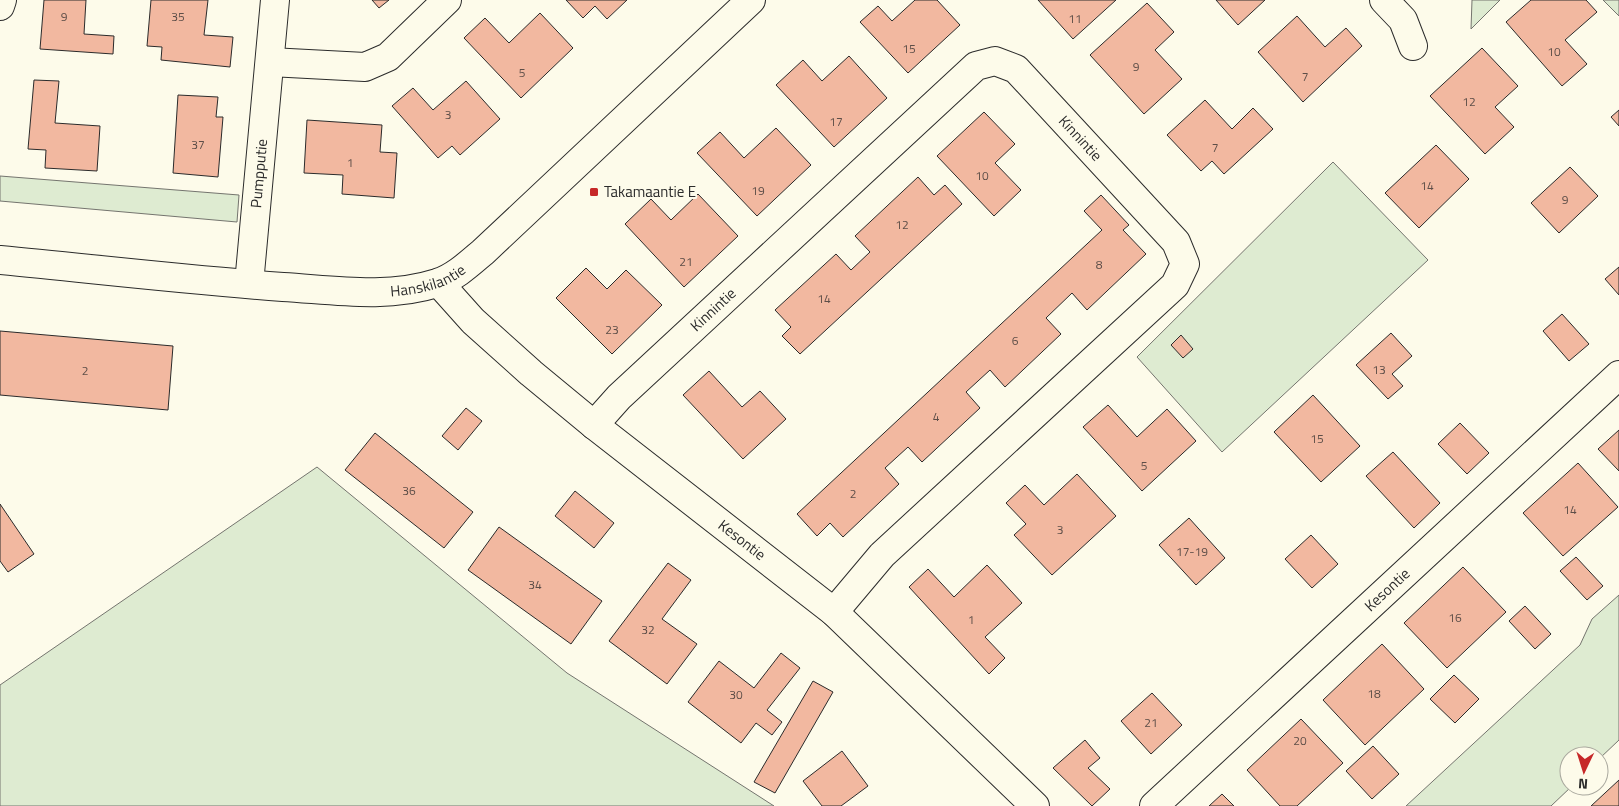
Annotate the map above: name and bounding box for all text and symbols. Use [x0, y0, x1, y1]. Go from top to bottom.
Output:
house number: 9 [61, 7, 68, 26]
house number: 35 [171, 7, 185, 26]
house number: 11 [1068, 9, 1082, 28]
house number: 15 [902, 39, 916, 58]
house number: 10 [1547, 42, 1561, 61]
house number: 9 [1133, 57, 1140, 76]
house number: 5 [519, 63, 526, 82]
house number: 7 [1302, 67, 1308, 86]
house number: 12 [1462, 92, 1476, 111]
house number: 3 [445, 105, 451, 124]
street label: Kinnintie [1053, 110, 1108, 166]
house number: 17 [829, 112, 843, 131]
house number: 37 [191, 135, 205, 154]
street label: Pumpputie [244, 138, 273, 209]
house number: 7 [1212, 138, 1218, 157]
house number: 1 [347, 153, 353, 172]
house number: 10 [975, 166, 989, 185]
house number: 14 [1420, 176, 1434, 195]
place label: Takamaantie E [604, 180, 696, 203]
house number: 19 [751, 181, 765, 200]
marker: Takamaantie E [588, 186, 600, 198]
house number: 9 [1562, 190, 1569, 209]
house number: 12 [895, 215, 909, 234]
house number: 21 [679, 252, 693, 271]
house number: 8 [1096, 255, 1103, 274]
street label: Hanskilantie [389, 258, 470, 303]
street label: Kinnintie [685, 282, 741, 337]
house number: 14 [817, 289, 831, 308]
house number: 23 [605, 320, 619, 339]
house number: 6 [1012, 331, 1019, 350]
house number: 13 [1372, 360, 1386, 379]
house number: 2 [82, 361, 88, 380]
house number: 4 [933, 407, 940, 426]
house number: 15 [1310, 429, 1324, 448]
house number: 5 [1141, 456, 1148, 475]
house number: 36 [402, 481, 416, 500]
house number: 2 [850, 484, 856, 503]
house number: 14 [1563, 500, 1577, 519]
street label: Kesontie [713, 514, 771, 566]
house number: 3 [1057, 520, 1063, 539]
house number: 17-19 [1176, 542, 1208, 561]
street label: Kesontie [1359, 562, 1415, 617]
house number: 34 [528, 575, 542, 594]
house number: 16 [1448, 608, 1462, 627]
house number: 1 [968, 610, 974, 629]
house number: 32 [641, 620, 655, 639]
house number: 18 [1367, 684, 1381, 703]
house number: 30 [729, 685, 743, 704]
house number: 21 [1144, 713, 1158, 732]
house number: 20 [1293, 731, 1307, 750]
north arrow [1559, 746, 1609, 796]
text: N [1577, 774, 1589, 795]

